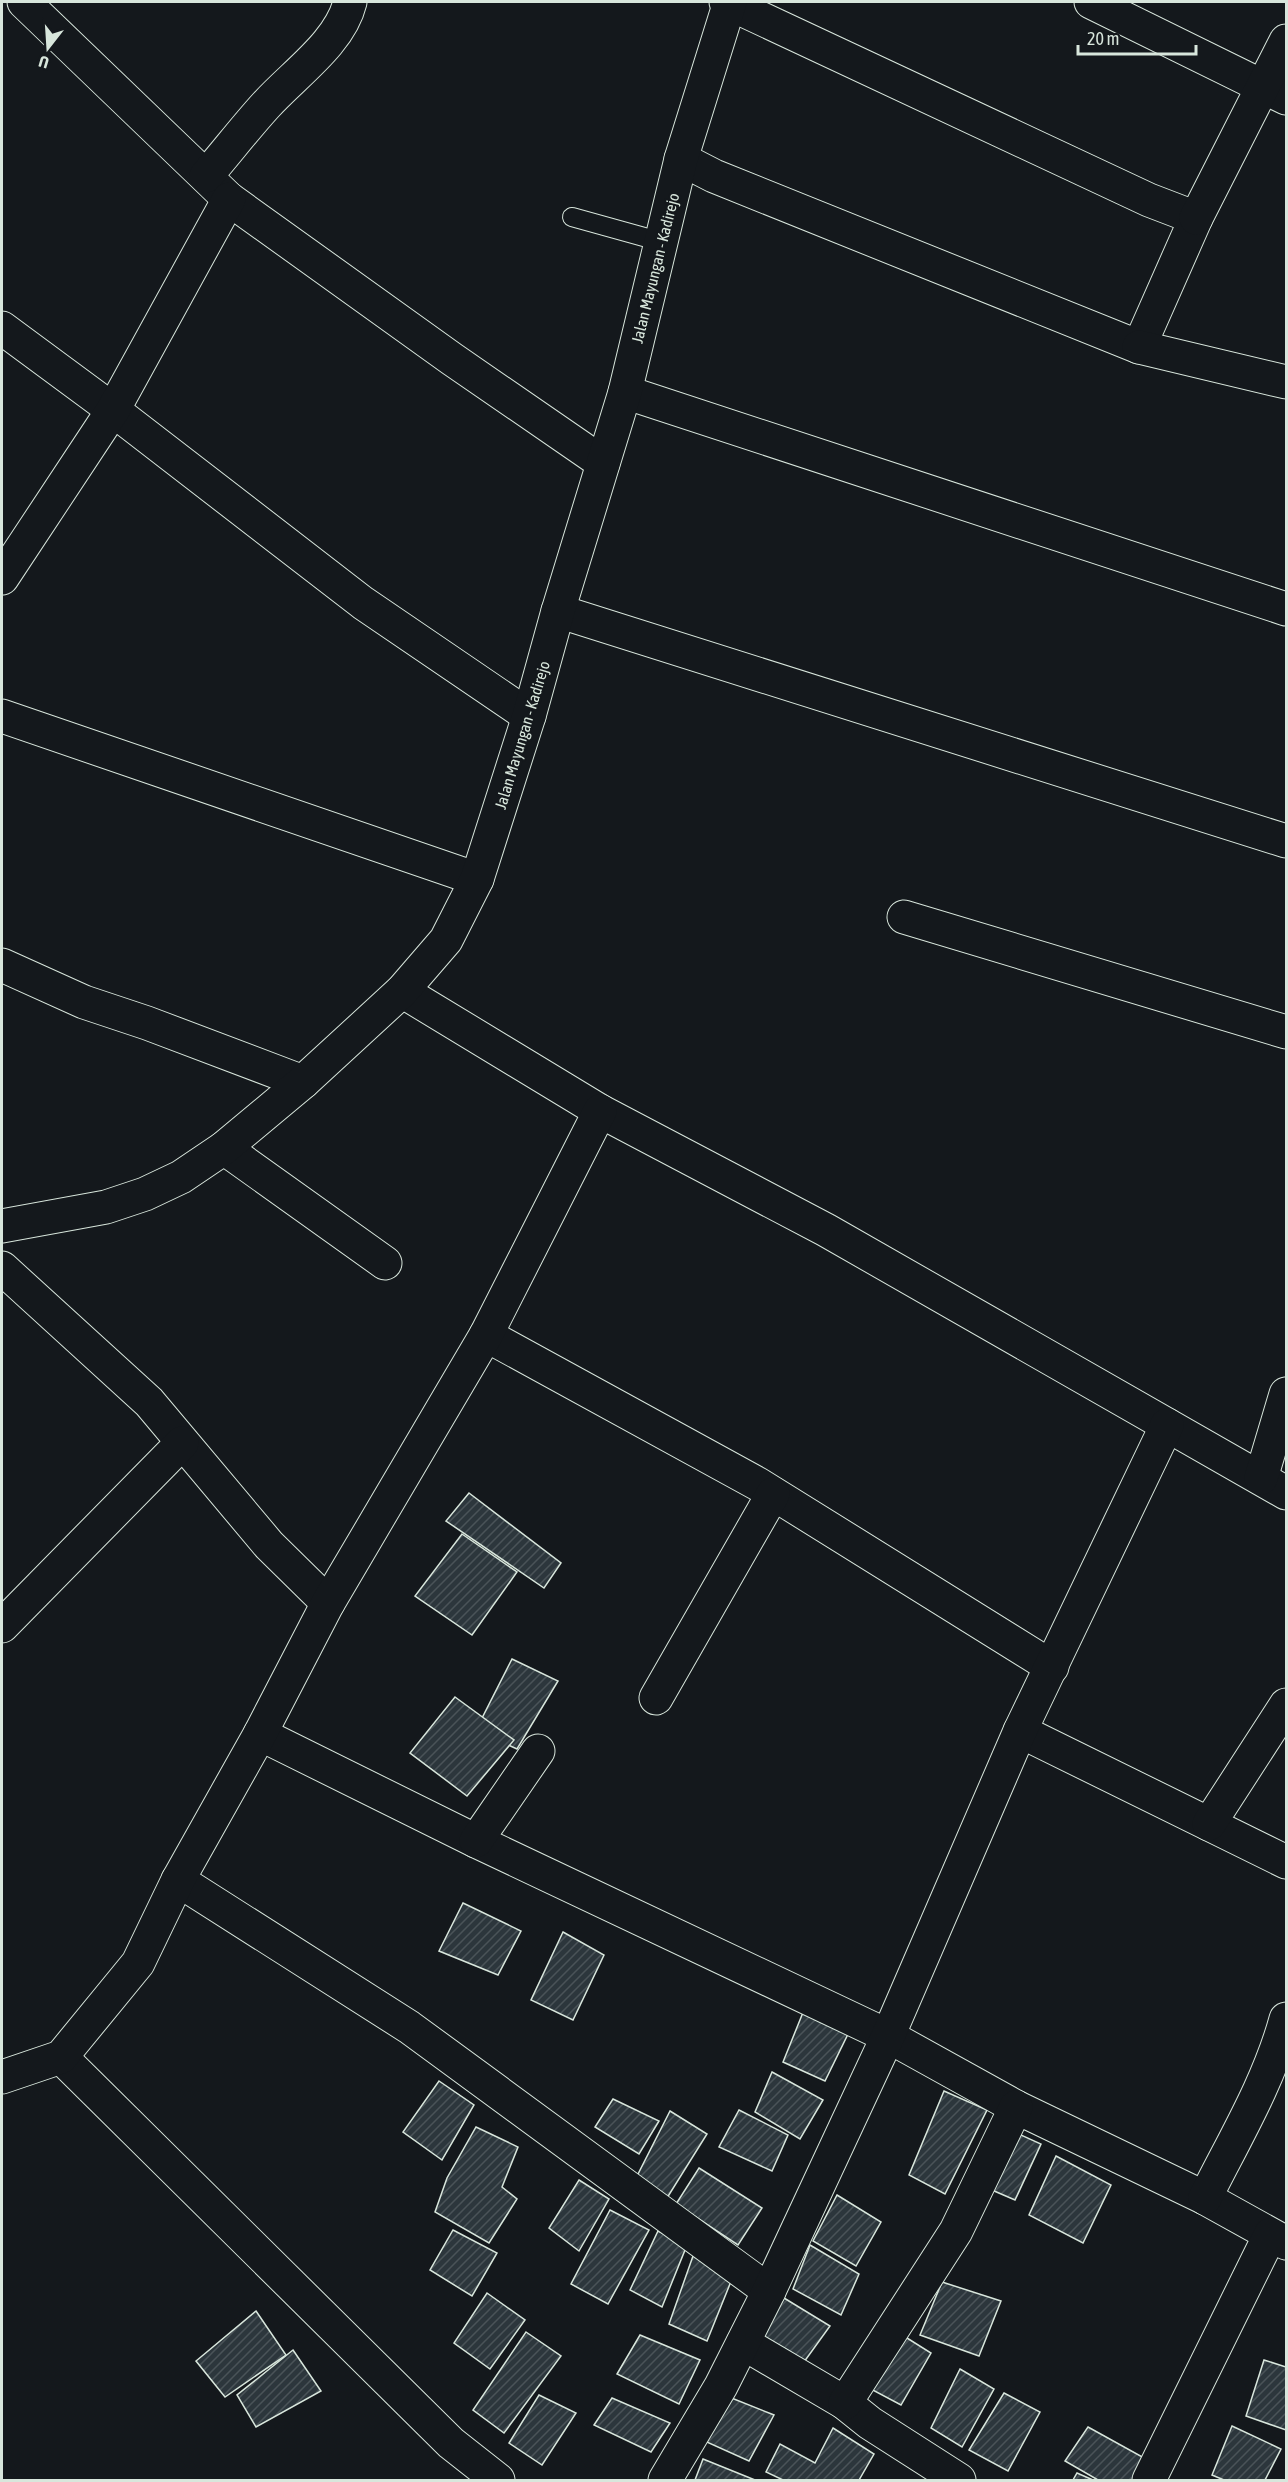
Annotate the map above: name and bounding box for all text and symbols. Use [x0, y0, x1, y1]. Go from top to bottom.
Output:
north arrow [18, 18, 78, 78]
scale bar [1078, 18, 1196, 56]
text: 20 m [1087, 28, 1119, 49]
text: U [36, 52, 51, 72]
street label: Jalan Mayungan - Kadirejo [628, 191, 683, 345]
street label: Jalan Mayungan - Kadirejo [491, 659, 554, 812]

